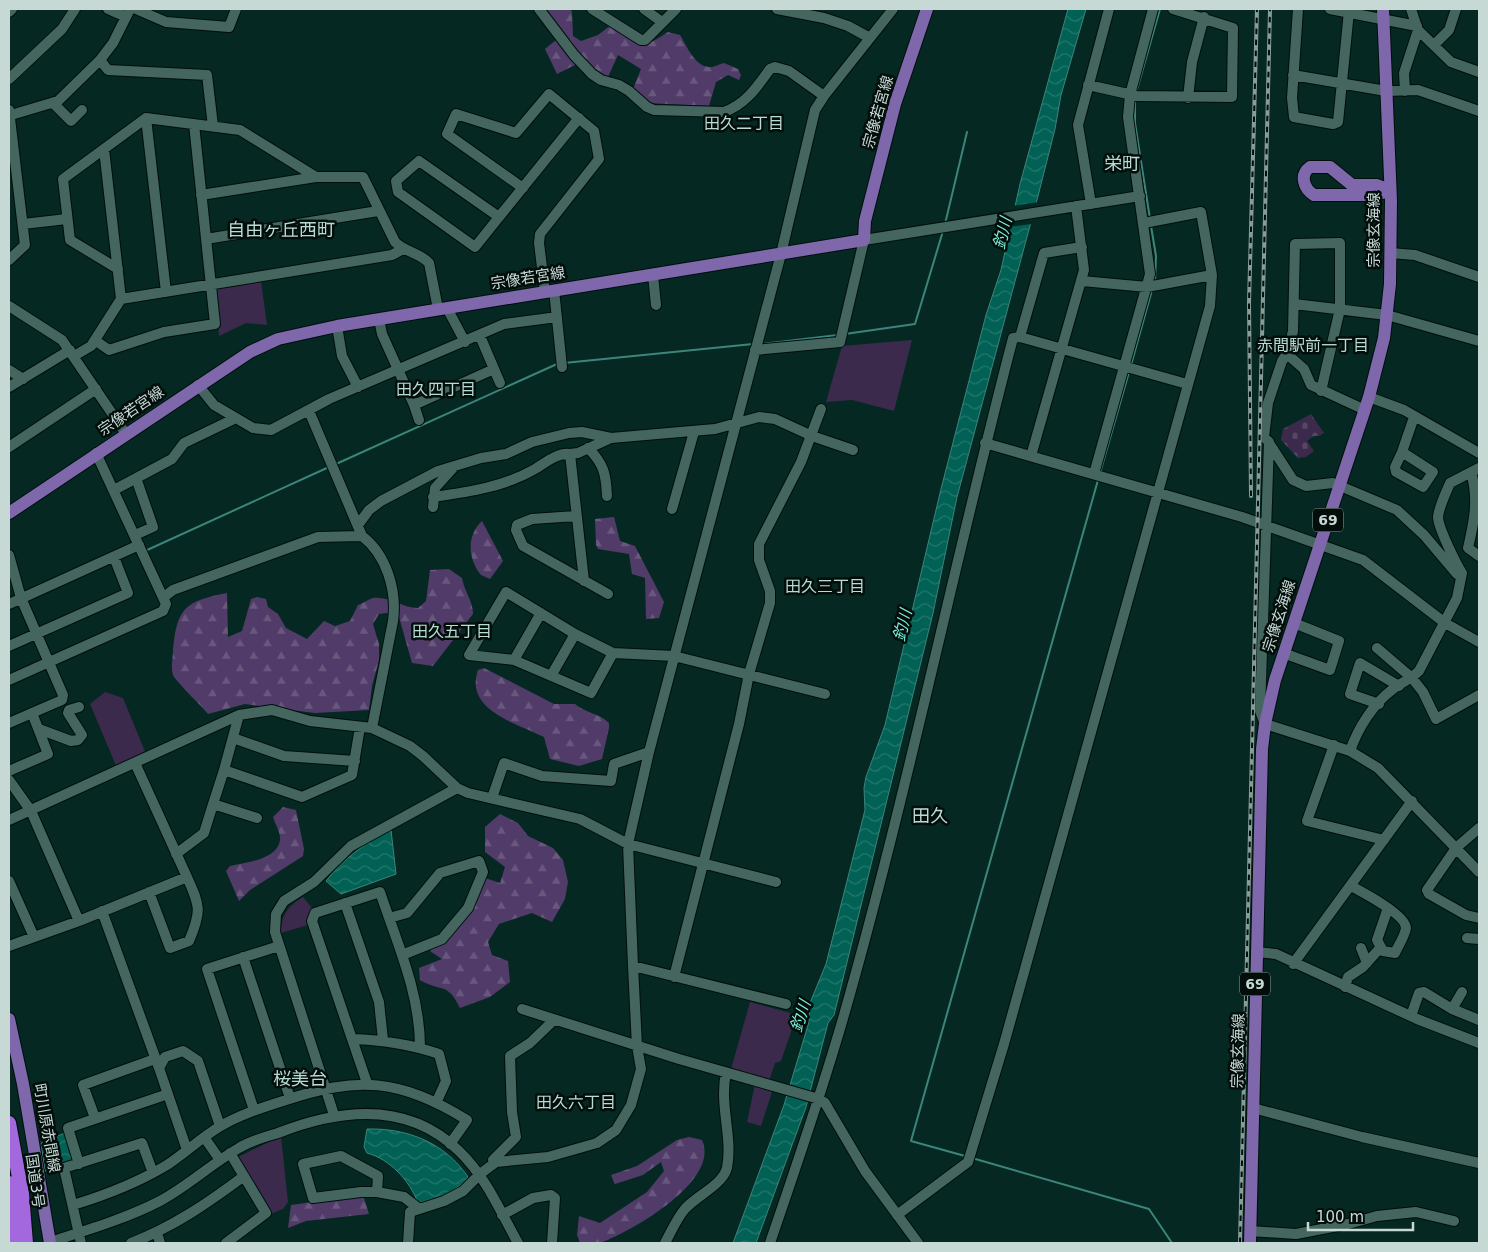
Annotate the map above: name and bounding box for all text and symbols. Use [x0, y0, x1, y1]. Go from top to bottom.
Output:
street label: 宗像若宮線 [859, 73, 897, 151]
district label: 田久二丁目 [704, 114, 784, 133]
district label: 栄町 [1104, 153, 1140, 174]
street label: 宗像玄海線 [1365, 192, 1383, 268]
water label: 釣川 [989, 213, 1016, 251]
district label: 自由ヶ丘西町 [227, 219, 335, 240]
street label: 宗像若宮線 [490, 263, 566, 293]
district label: 赤間駅前一丁目 [1257, 336, 1369, 355]
district label: 田久四丁目 [396, 380, 476, 399]
street label: 宗像若宮線 [95, 383, 167, 439]
road number: 69 [1313, 508, 1343, 532]
district label: 田久三丁目 [785, 577, 865, 596]
street label: 宗像玄海線 [1259, 578, 1299, 654]
water label: 釣川 [889, 605, 916, 643]
district label: 田久五丁目 [412, 622, 492, 641]
district label: 田久 [912, 805, 948, 826]
road number: 69 [1240, 972, 1270, 996]
water label: 釣川 [786, 996, 815, 1034]
street label: 宗像玄海線 [1228, 1013, 1248, 1089]
district label: 桜美台 [273, 1068, 327, 1089]
street label: 町川原赤間線 [30, 1082, 64, 1174]
district label: 田久六丁目 [536, 1093, 616, 1112]
street label: 国道3号 [22, 1153, 48, 1209]
scale bar [1308, 1200, 1413, 1232]
text: 100 m [1316, 1208, 1364, 1226]

